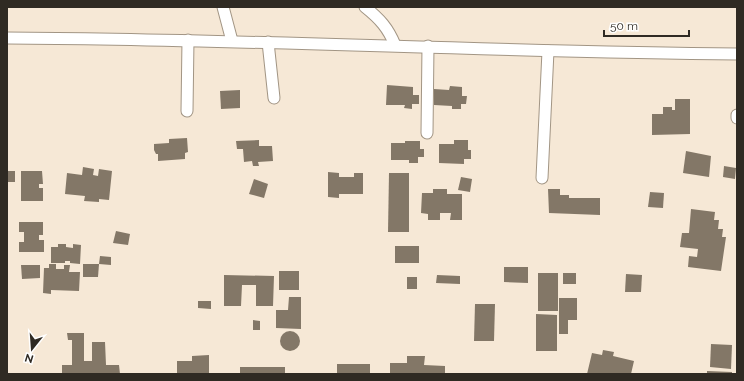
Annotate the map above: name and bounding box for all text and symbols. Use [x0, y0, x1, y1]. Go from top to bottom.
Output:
scale bar [604, 12, 689, 38]
text: 50 m [610, 19, 638, 33]
north arrow [12, 329, 52, 369]
text: N [23, 351, 35, 366]

